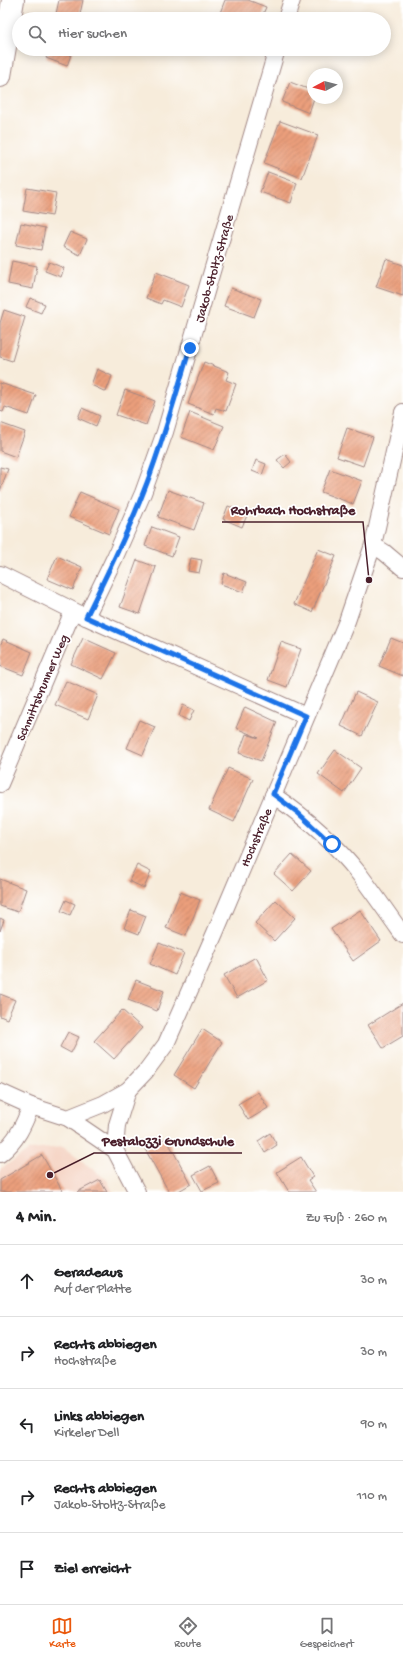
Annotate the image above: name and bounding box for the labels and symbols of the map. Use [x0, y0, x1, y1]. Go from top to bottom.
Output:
north arrow [307, 68, 343, 104]
street label: Jakob-Stoltz-Straße [193, 213, 238, 324]
route end [181, 339, 199, 357]
callout: Rohrbach Hochstraße [222, 496, 363, 522]
text: Rohrbach Hochstraße [230, 503, 356, 520]
street label: Schmittsbrunner Weg [14, 632, 73, 744]
street label: Hochstraße [238, 806, 276, 869]
route start [323, 835, 341, 853]
callout: Pestalozzi Grundschule [94, 1127, 242, 1153]
text: Pestalozzi Grundschule [101, 1134, 235, 1151]

